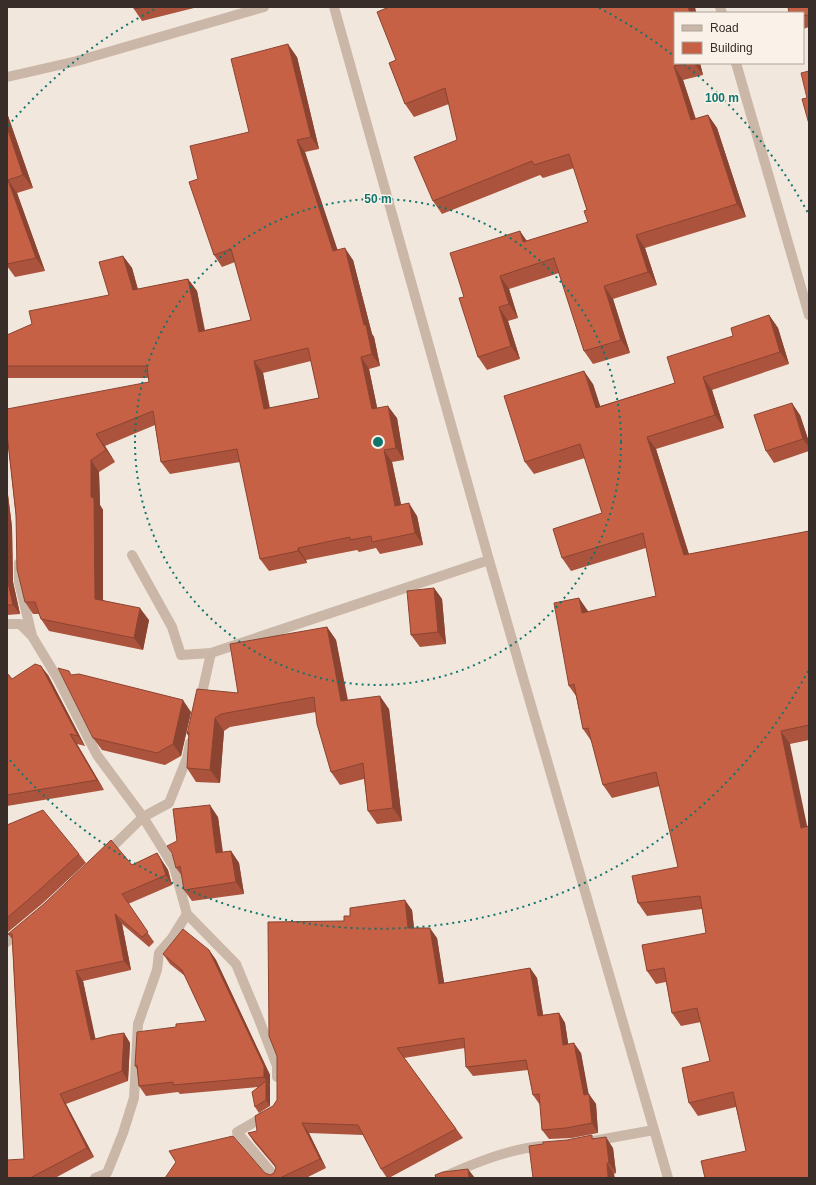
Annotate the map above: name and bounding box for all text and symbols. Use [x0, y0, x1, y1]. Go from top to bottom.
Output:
legend [674, 12, 804, 64]
text: Road [710, 21, 739, 35]
text: Building [710, 41, 753, 55]
text: 100 m [705, 91, 739, 105]
text: 50 m [364, 192, 392, 206]
centre of rings [371, 435, 385, 449]

